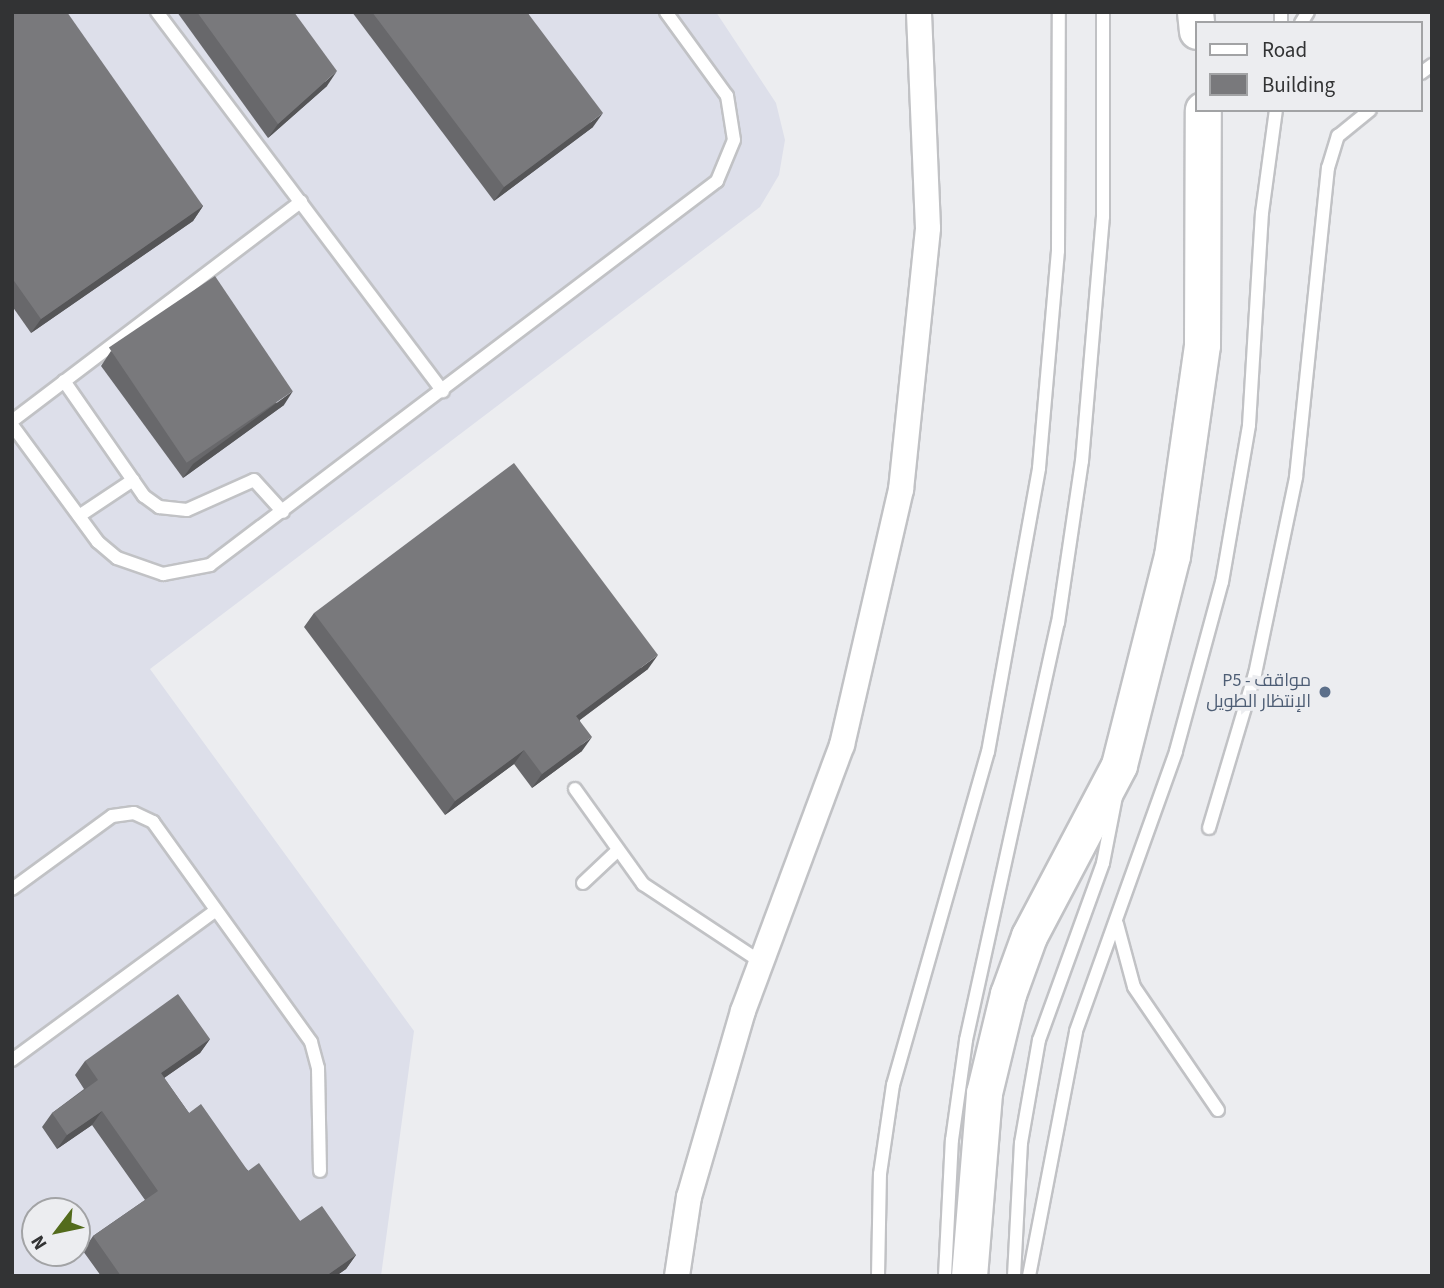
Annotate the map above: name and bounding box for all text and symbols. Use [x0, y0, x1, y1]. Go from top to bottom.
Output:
legend [1196, 21, 1423, 112]
text: Road [1262, 35, 1307, 65]
text: Building [1262, 70, 1335, 100]
place label: P5 - مواقف الإنتظار الطويل [1206, 671, 1311, 714]
marker: P5 - مواقف الإنتظار الطويل [1317, 684, 1333, 700]
north arrow [21, 1197, 91, 1267]
text: N [25, 1230, 54, 1255]

